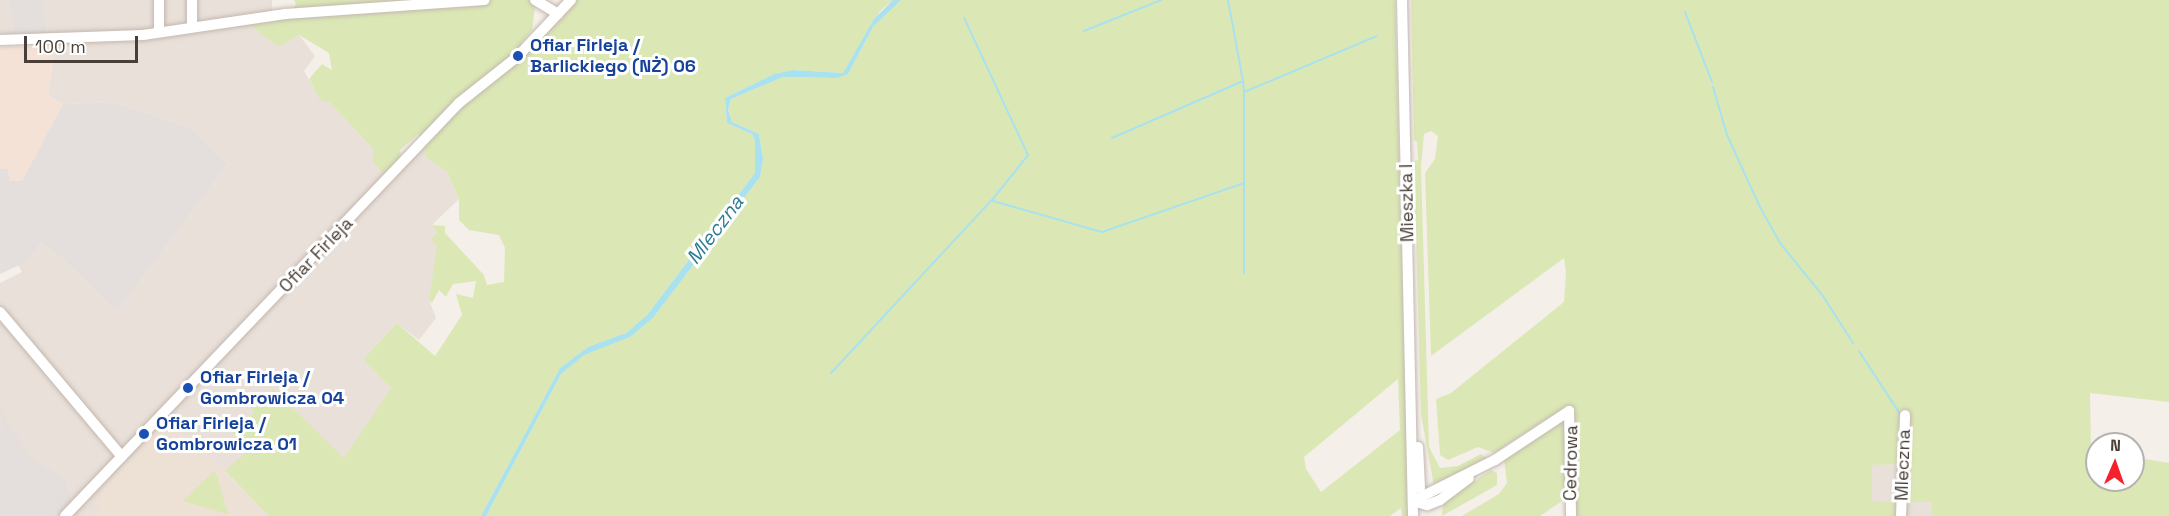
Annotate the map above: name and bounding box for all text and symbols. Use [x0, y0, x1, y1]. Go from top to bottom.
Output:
scale bar [27, 24, 141, 62]
text: 100 m [35, 35, 86, 58]
place label: Ofiar Firleja / Barlickiego (NŻ) 06 [530, 35, 696, 78]
marker: Ofiar Firleja / Barlickiego (NŻ) 06 [511, 49, 525, 63]
street label: Mieszka I [1396, 164, 1418, 242]
water label: Mleczna [681, 191, 749, 269]
street label: Ofiar Firleja [275, 213, 357, 297]
place label: Ofiar Firleja / Gombrowicza 04 [200, 367, 344, 410]
marker: Ofiar Firleja / Gombrowicza 04 [181, 381, 195, 395]
place label: Ofiar Firleja / Gombrowicza 01 [156, 413, 297, 456]
street label: Cedrowa [1560, 425, 1582, 501]
marker: Ofiar Firleja / Gombrowicza 01 [137, 427, 151, 441]
street label: Mleczna [1891, 429, 1915, 501]
north arrow [2085, 432, 2145, 492]
text: N [2110, 435, 2121, 456]

